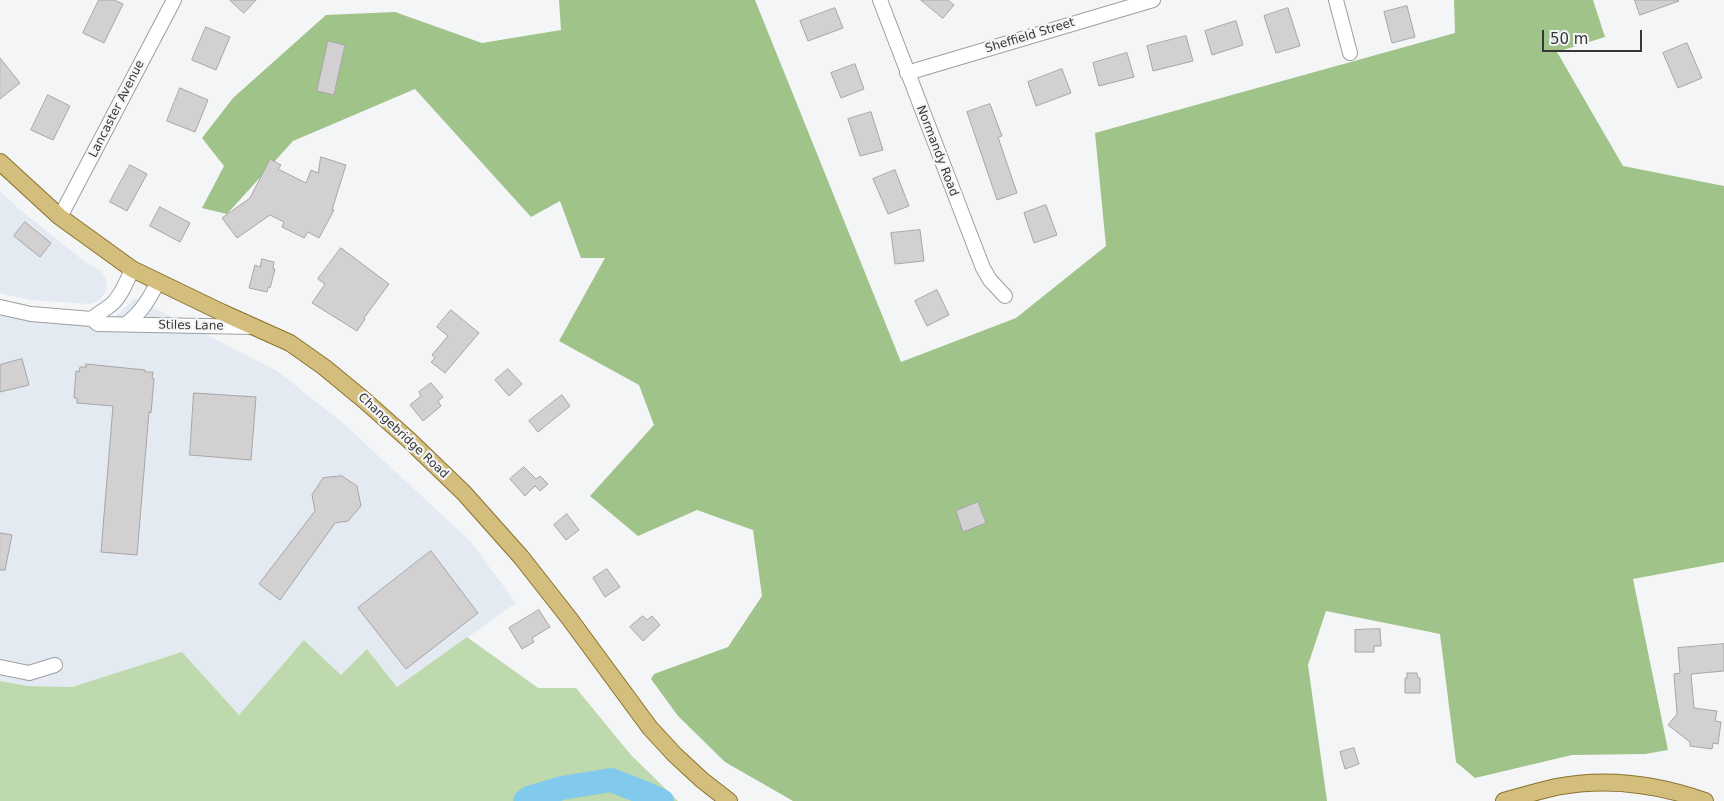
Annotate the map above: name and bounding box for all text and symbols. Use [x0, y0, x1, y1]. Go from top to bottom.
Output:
street label: Sheffield Street [984, 16, 1076, 56]
scale bar [1544, 20, 1644, 52]
text: 50 m [1550, 30, 1588, 48]
street label: Lancaster Avenue [86, 58, 148, 160]
street label: Normandy Road [913, 103, 961, 199]
street label: Stiles Lane [158, 318, 224, 334]
street label: Changebridge Road [355, 390, 451, 482]

